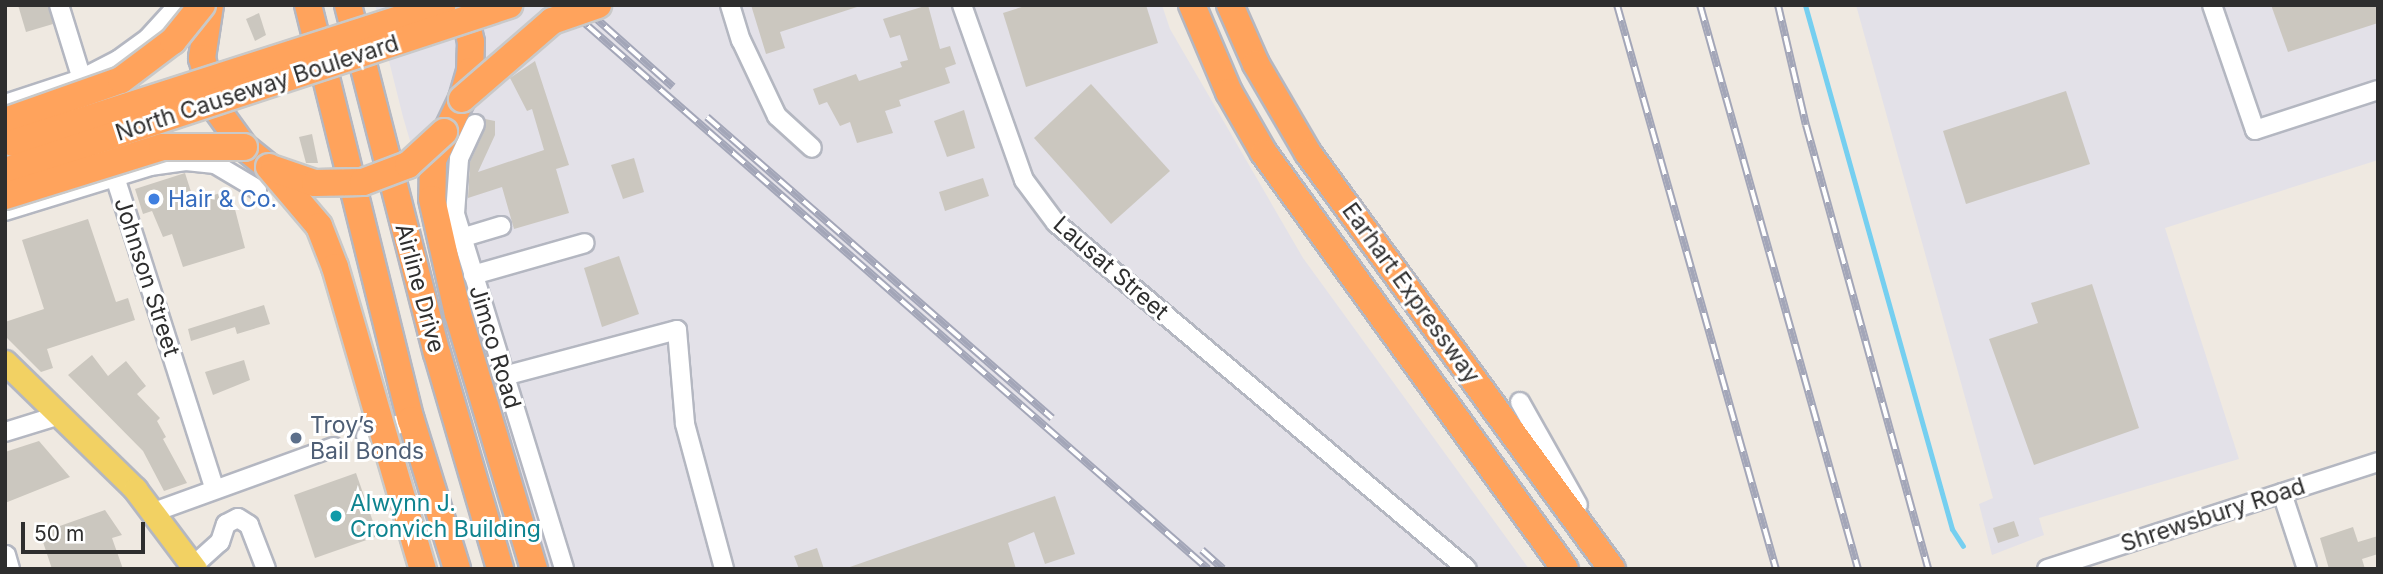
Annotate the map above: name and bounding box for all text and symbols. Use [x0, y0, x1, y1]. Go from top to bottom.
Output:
street label: North Causeway Boulevard [112, 29, 402, 147]
place label: Hair & Co. [168, 185, 277, 213]
marker: Hair & Co. [146, 191, 162, 207]
street label: Johnson Street [108, 194, 186, 360]
street label: Earhart Expressway [1336, 197, 1486, 389]
street label: Lausat Street [1048, 211, 1174, 325]
street label: Airline Drive [390, 221, 450, 355]
street label: Jimco Road [463, 282, 527, 412]
place label: Troy’s Bail Bonds [310, 411, 424, 465]
marker: Troy’s Bail Bonds [288, 430, 304, 446]
street label: Shrewsbury Road [2117, 472, 2309, 558]
place label: Alwynn J. Cronvich Building [350, 489, 541, 543]
scale bar [24, 508, 149, 552]
marker: Alwynn J. Cronvich Building [328, 508, 344, 524]
text: 50 m [34, 521, 84, 546]

